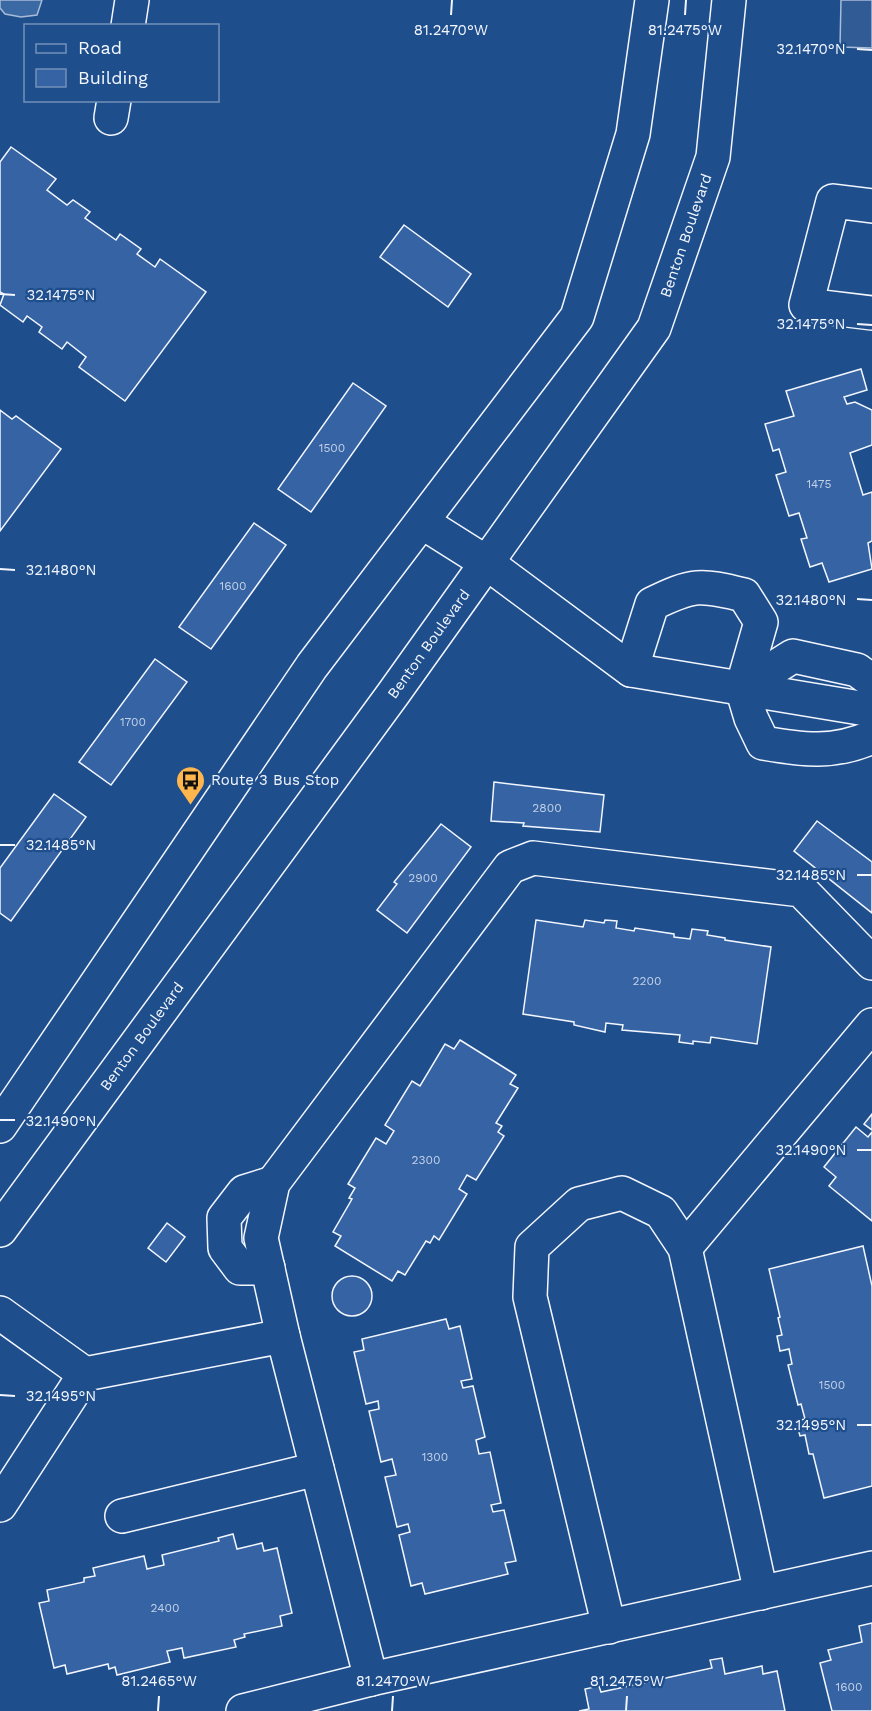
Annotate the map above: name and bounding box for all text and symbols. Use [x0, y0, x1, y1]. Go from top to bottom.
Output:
text: 81.2470°W [414, 21, 488, 39]
text: 81.2475°W [648, 21, 722, 39]
legend [24, 24, 219, 102]
text: Road [78, 37, 122, 58]
text: 32.1470°N [776, 40, 846, 58]
text: Building [78, 67, 148, 88]
street label: Benton Boulevard [656, 171, 716, 300]
text: 32.1475°N [26, 286, 96, 304]
text: 32.1475°N [776, 315, 846, 333]
house number: 1500 [319, 441, 345, 455]
house number: 1475 [806, 477, 832, 491]
text: 32.1480°N [25, 561, 97, 579]
house number: 1600 [220, 579, 246, 593]
street label: Benton Boulevard [384, 586, 474, 702]
text: 32.1480°N [775, 591, 847, 609]
house number: 1700 [120, 715, 146, 729]
bus stop icon: Route 3 Bus Stop [174, 764, 206, 806]
place label: Route 3 Bus Stop [211, 771, 339, 789]
house number: 2800 [532, 801, 562, 815]
text: 32.1485°N [26, 836, 96, 854]
text: 32.1485°N [776, 866, 846, 884]
house number: 2900 [408, 871, 438, 885]
house number: 2200 [633, 974, 661, 988]
street label: Benton Boulevard [96, 979, 188, 1094]
text: 32.1490°N [25, 1112, 97, 1130]
text: 32.1490°N [775, 1141, 847, 1159]
house number: 2300 [412, 1153, 440, 1167]
house number: 1500 [819, 1378, 845, 1392]
text: 32.1495°N [26, 1387, 96, 1405]
text: 32.1495°N [776, 1416, 846, 1434]
house number: 1300 [422, 1450, 448, 1464]
house number: 2400 [151, 1601, 179, 1615]
text: 81.2465°W [121, 1672, 197, 1690]
text: 81.2470°W [356, 1672, 430, 1690]
text: 81.2475°W [590, 1672, 664, 1690]
house number: 1600 [836, 1680, 862, 1694]

